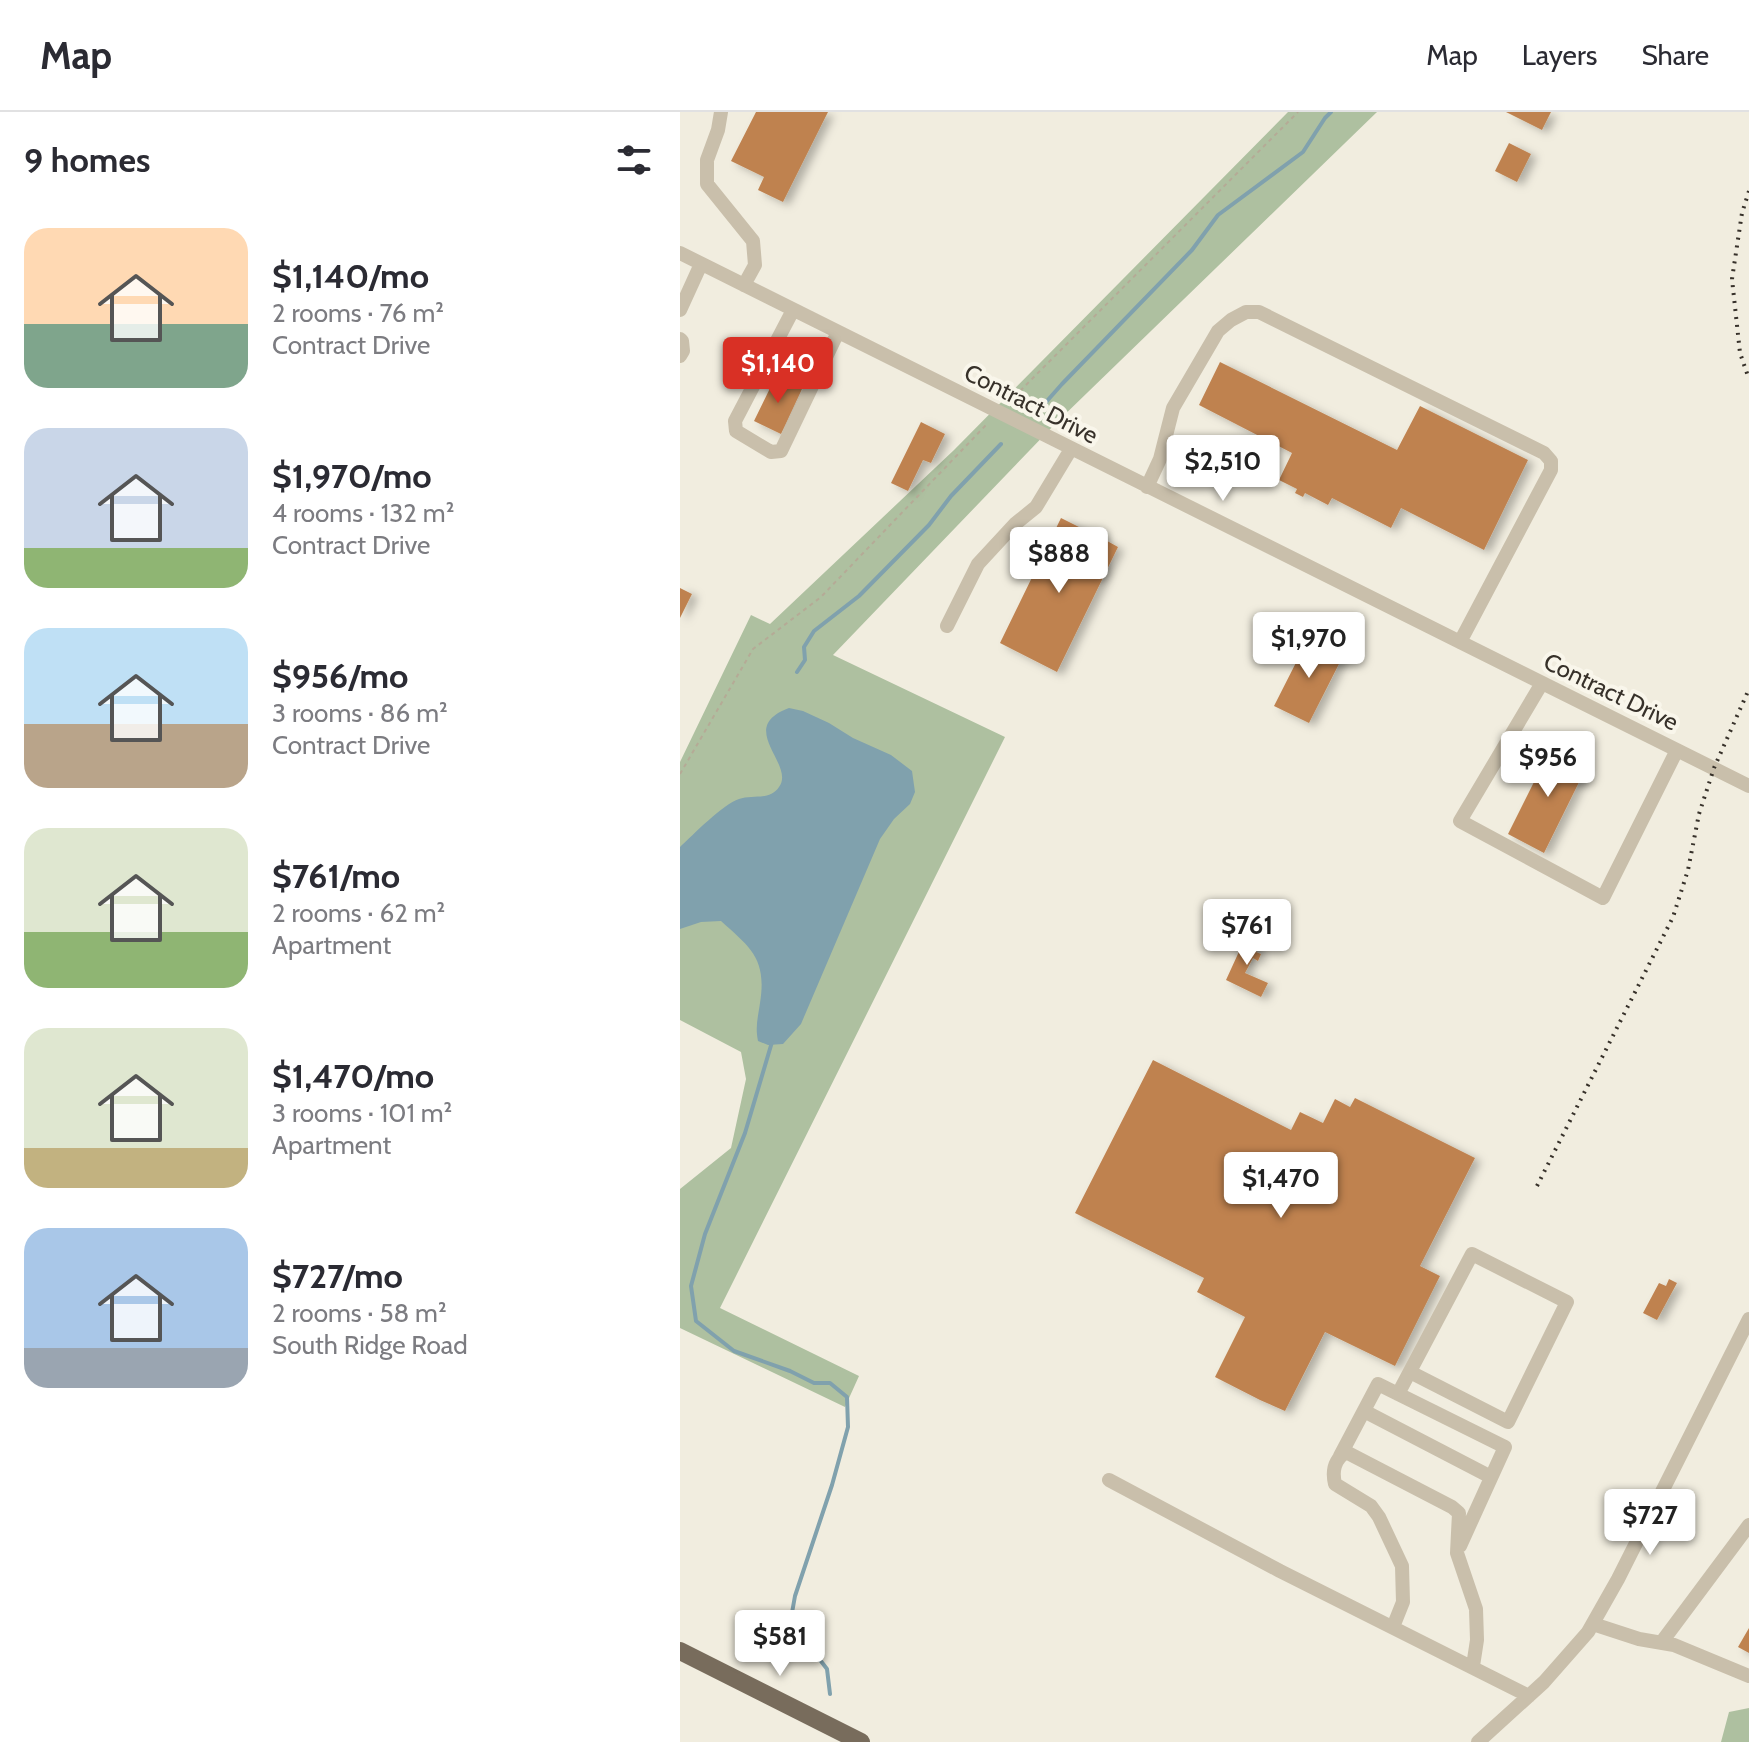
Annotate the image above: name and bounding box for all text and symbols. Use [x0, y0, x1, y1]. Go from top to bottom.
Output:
text: Map [40, 32, 112, 79]
text: Map [1426, 38, 1478, 72]
text: Layers [1522, 38, 1597, 72]
text: Share [1641, 38, 1709, 72]
icon: filters [612, 138, 656, 182]
text: 9 homes [24, 139, 150, 181]
text: $1,140/mo [272, 255, 429, 297]
icon: home [88, 260, 184, 356]
text: 2 rooms · 76 m² [272, 297, 444, 329]
text: Contract Drive [272, 329, 430, 361]
pin: $1,140 [713, 337, 843, 405]
text: $1,140 [741, 347, 815, 379]
street label: Contract Drive [960, 357, 1103, 450]
pin: $2,510 [1158, 435, 1288, 503]
text: $2,510 [1185, 445, 1261, 477]
text: $1,970/mo [272, 455, 432, 497]
icon: home [88, 460, 184, 556]
text: 4 rooms · 132 m² [272, 497, 454, 529]
pin: $888 [1012, 527, 1106, 595]
text: Contract Drive [272, 529, 430, 561]
text: $888 [1028, 537, 1090, 569]
pin: $1,970 [1244, 612, 1374, 680]
text: $1,970 [1271, 622, 1347, 654]
street label: Contract Drive [1539, 646, 1683, 737]
text: $956/mo [272, 655, 408, 697]
icon: home [88, 660, 184, 756]
text: 3 rooms · 86 m² [272, 697, 448, 729]
text: Contract Drive [272, 729, 430, 761]
pin: $956 [1501, 731, 1595, 799]
text: $956 [1519, 741, 1577, 773]
text: $761/mo [272, 855, 400, 897]
icon: home [88, 860, 184, 956]
text: 2 rooms · 62 m² [272, 897, 445, 929]
pin: $761 [1200, 899, 1294, 967]
text: $761 [1221, 909, 1273, 941]
text: Apartment [272, 929, 391, 961]
text: $1,470/mo [272, 1055, 434, 1097]
icon: home [88, 1060, 184, 1156]
text: 3 rooms · 101 m² [272, 1097, 452, 1129]
text: Apartment [272, 1129, 391, 1161]
pin: $1,470 [1216, 1152, 1346, 1220]
text: $1,470 [1242, 1162, 1320, 1194]
text: $727/mo [272, 1255, 403, 1297]
icon: home [88, 1260, 184, 1356]
text: 2 rooms · 58 m² [272, 1297, 447, 1329]
text: South Ridge Road [272, 1329, 468, 1361]
pin: $727 [1603, 1489, 1697, 1557]
text: $727 [1622, 1499, 1678, 1531]
pin: $581 [733, 1610, 827, 1678]
text: $581 [753, 1620, 807, 1652]

